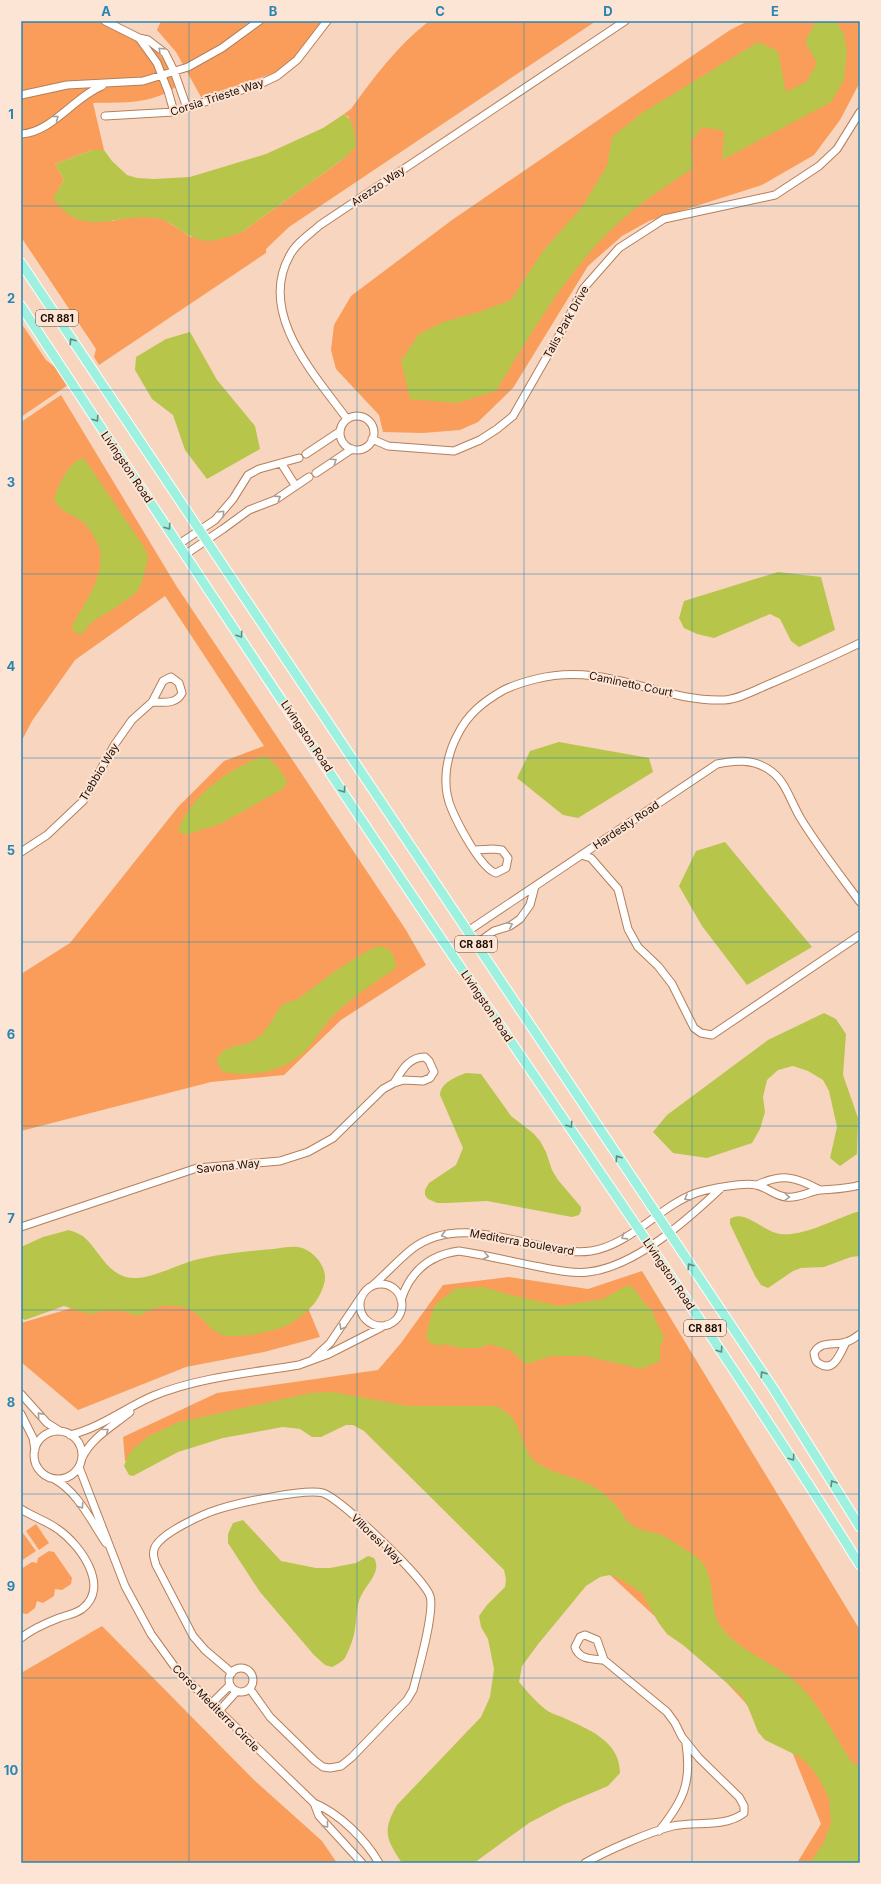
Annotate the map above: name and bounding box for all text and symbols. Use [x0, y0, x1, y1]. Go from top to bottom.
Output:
text: A [101, 3, 111, 19]
text: B [269, 3, 278, 19]
text: C [435, 3, 445, 19]
text: D [603, 3, 613, 19]
text: E [771, 3, 779, 19]
one-way arrow [158, 47, 166, 54]
street label: Corsia Trieste Way [168, 75, 266, 119]
text: 1 [8, 106, 14, 122]
one-way arrow [51, 116, 58, 123]
street label: Arezzo Way [348, 163, 408, 209]
street label: Talis Park Drive [540, 283, 592, 361]
text: 2 [7, 290, 15, 306]
road number: CR 881 [36, 310, 78, 326]
one-way arrow [70, 338, 77, 345]
one-way arrow [91, 415, 98, 422]
street label: Livingston Road [98, 429, 156, 505]
one-way arrow [330, 458, 337, 466]
text: 3 [7, 474, 15, 490]
one-way arrow [274, 495, 281, 502]
one-way arrow [217, 510, 224, 518]
one-way arrow [163, 523, 171, 530]
one-way arrow [235, 631, 243, 638]
text: 4 [7, 658, 16, 674]
street label: Caminetto Court [588, 668, 674, 700]
street label: Livingston Road [278, 698, 336, 774]
street label: Trebbio Way [76, 740, 122, 804]
one-way arrow [338, 786, 346, 793]
street label: Hardesty Road [590, 798, 662, 852]
text: 5 [7, 842, 15, 858]
one-way arrow [505, 922, 513, 930]
road number: CR 881 [455, 936, 497, 952]
street label: Livingston Road [458, 968, 516, 1044]
text: 6 [7, 1026, 15, 1042]
one-way arrow [565, 1121, 572, 1128]
one-way arrow [615, 1155, 623, 1162]
street label: Savona Way [195, 1156, 261, 1176]
one-way arrow [684, 1193, 691, 1201]
one-way arrow [784, 1193, 790, 1201]
text: 7 [7, 1210, 15, 1226]
street label: Mediterra Boulevard [469, 1226, 575, 1258]
one-way arrow [440, 1230, 447, 1239]
one-way arrow [621, 1232, 628, 1240]
street label: Livingston Road [640, 1236, 698, 1312]
one-way arrow [483, 1251, 489, 1259]
one-way arrow [688, 1263, 695, 1270]
road number: CR 881 [684, 1320, 726, 1336]
one-way arrow [340, 1322, 347, 1330]
one-way arrow [715, 1345, 722, 1352]
one-way arrow [760, 1371, 768, 1378]
text: 8 [7, 1394, 15, 1410]
one-way arrow [37, 1412, 45, 1420]
one-way arrow [101, 1428, 108, 1435]
one-way arrow [787, 1454, 795, 1461]
one-way arrow [831, 1480, 838, 1487]
one-way arrow [77, 1501, 84, 1508]
street label: Villoresi Way [348, 1511, 406, 1567]
text: 9 [7, 1578, 15, 1594]
street label: Corso Mediterra Circle [169, 1661, 263, 1755]
text: 10 [4, 1762, 18, 1778]
one-way arrow [322, 1820, 329, 1827]

